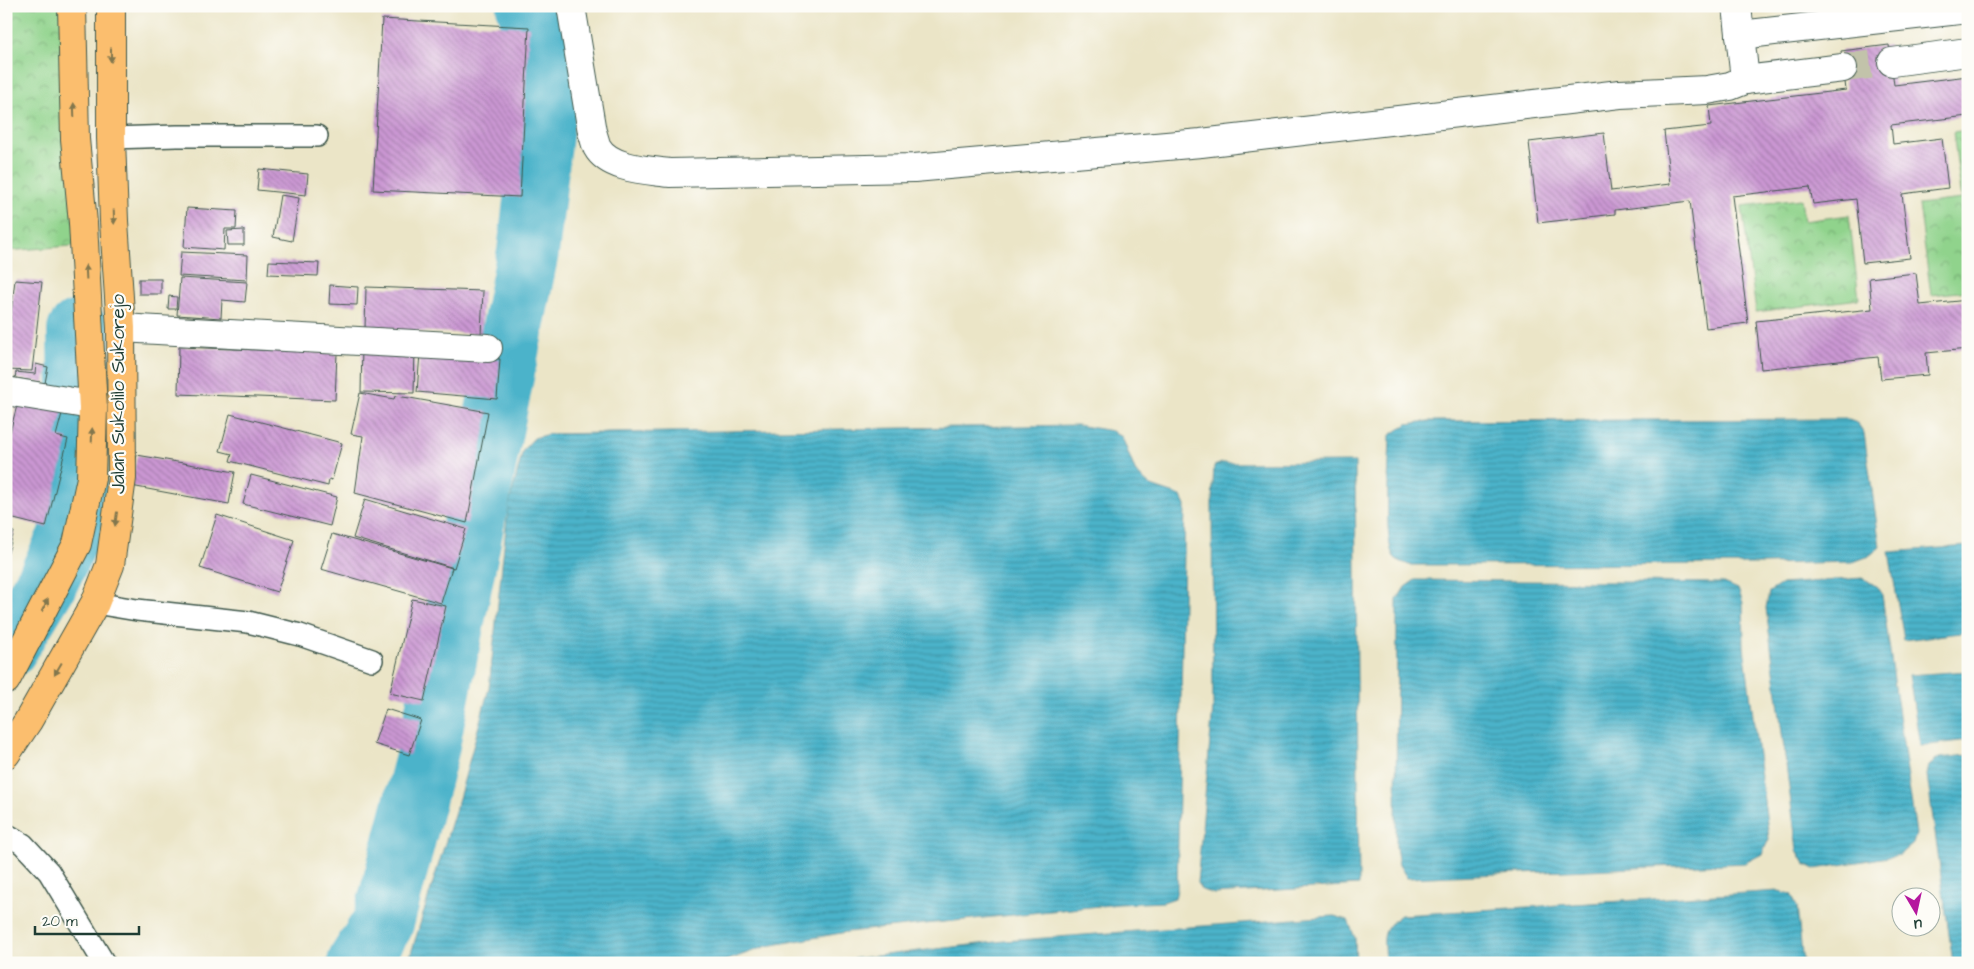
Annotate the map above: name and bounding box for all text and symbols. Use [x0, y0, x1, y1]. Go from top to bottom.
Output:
one-way arrow [107, 47, 115, 63]
one-way arrow [70, 102, 78, 118]
one-way arrow [110, 210, 118, 226]
one-way arrow [81, 264, 89, 280]
street label: Jalan Sukolilo Sukorejo [105, 294, 132, 494]
one-way arrow [88, 426, 96, 442]
one-way arrow [112, 512, 120, 528]
one-way arrow [41, 598, 49, 613]
one-way arrow [54, 662, 62, 676]
north arrow [1892, 886, 1942, 936]
scale bar [35, 904, 139, 936]
text: 20 m [42, 911, 78, 932]
text: U [1912, 913, 1923, 934]

